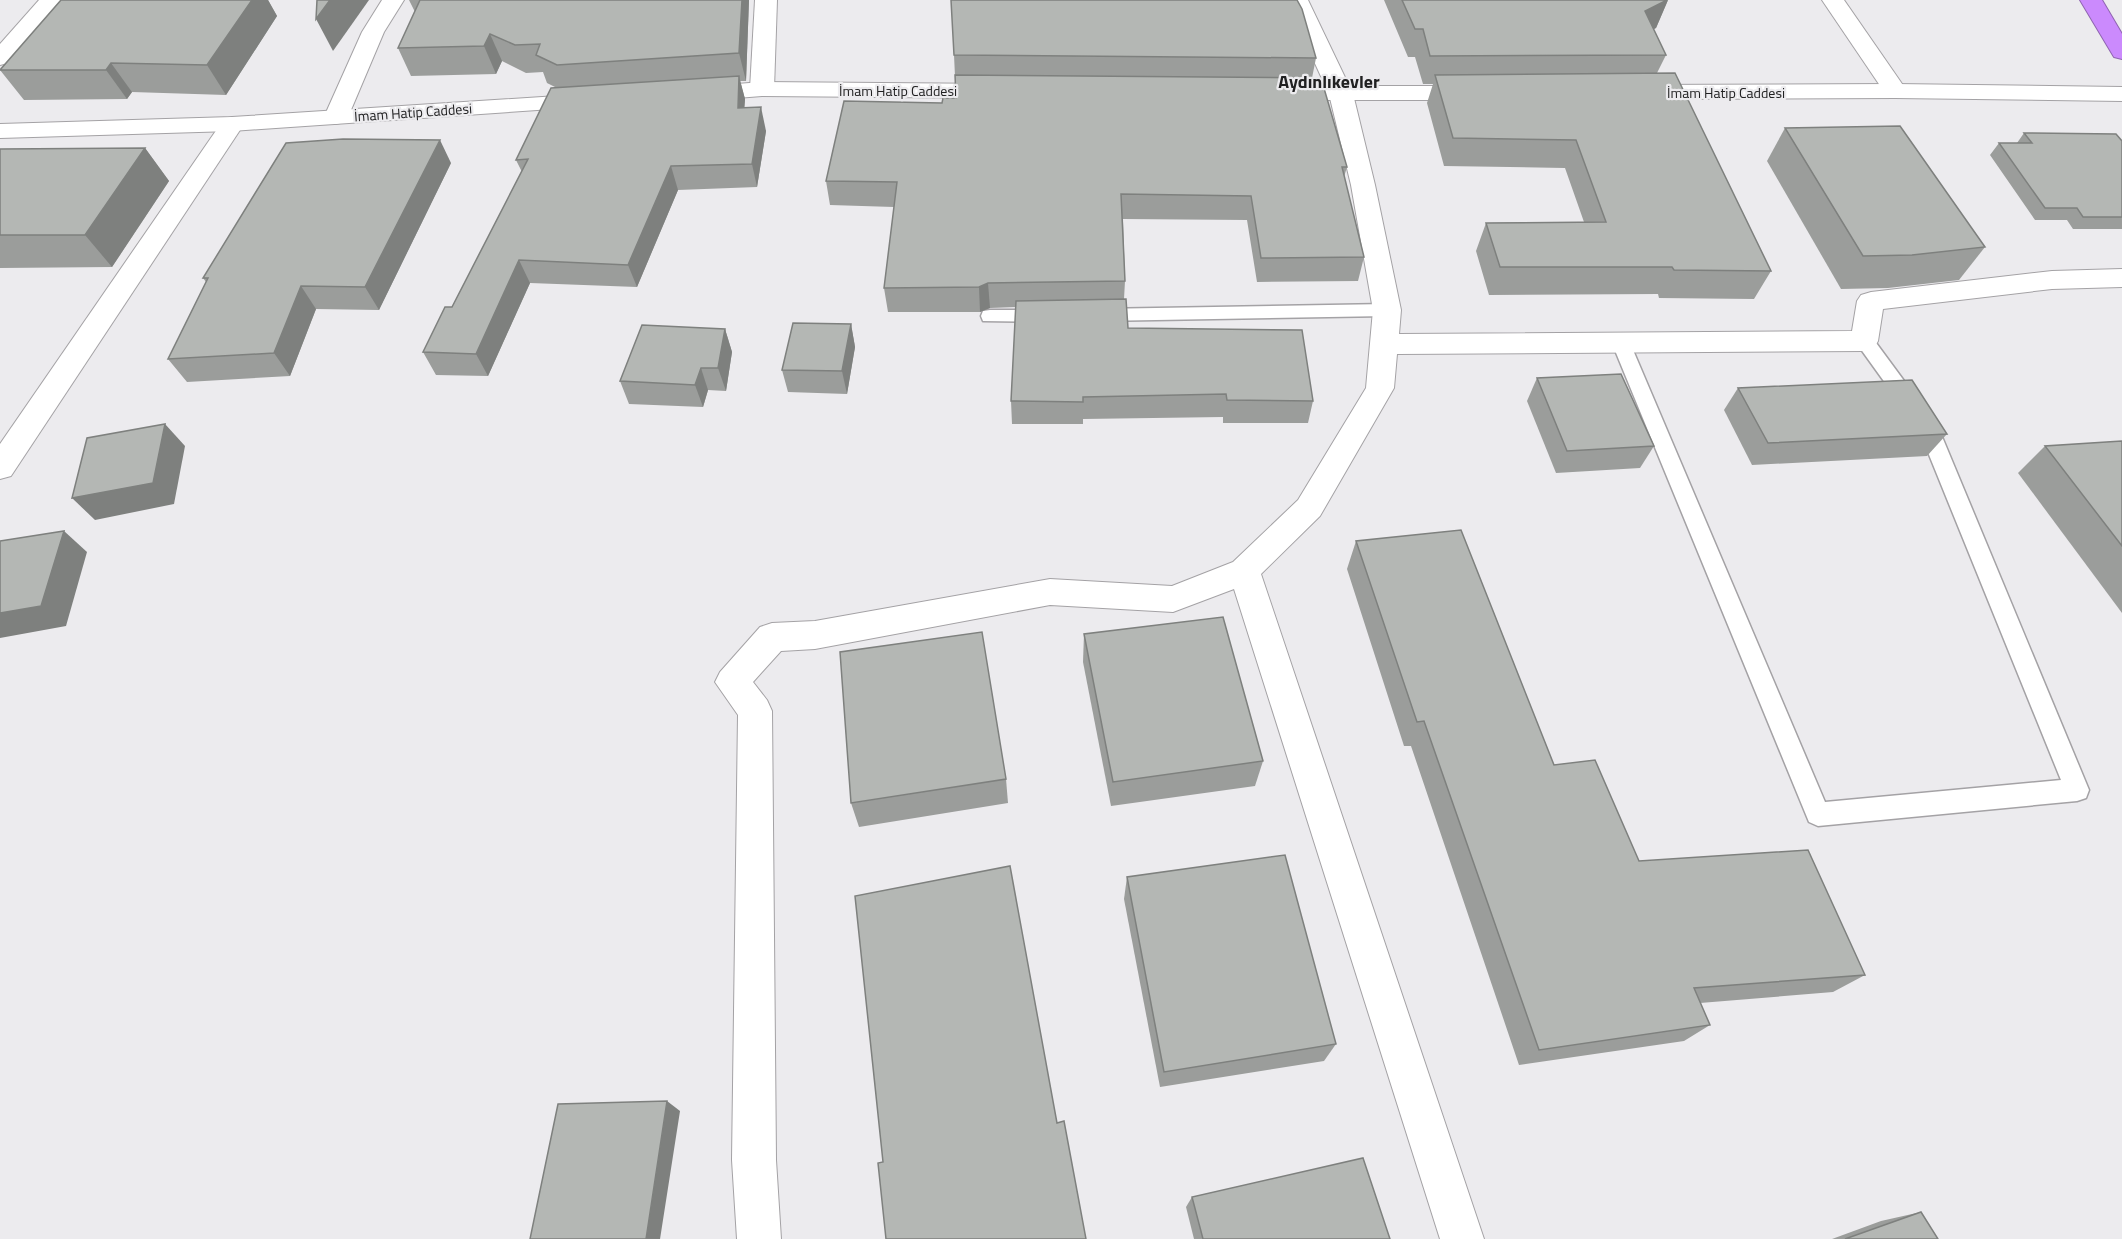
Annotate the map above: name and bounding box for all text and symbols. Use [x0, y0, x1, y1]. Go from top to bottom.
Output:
district label: Aydınlıkevler [1278, 68, 1380, 95]
street label: İmam Hatip Caddesi [839, 80, 957, 101]
street label: İmam Hatip Caddesi [1667, 82, 1785, 103]
street label: İmam Hatip Caddesi [353, 97, 473, 127]

